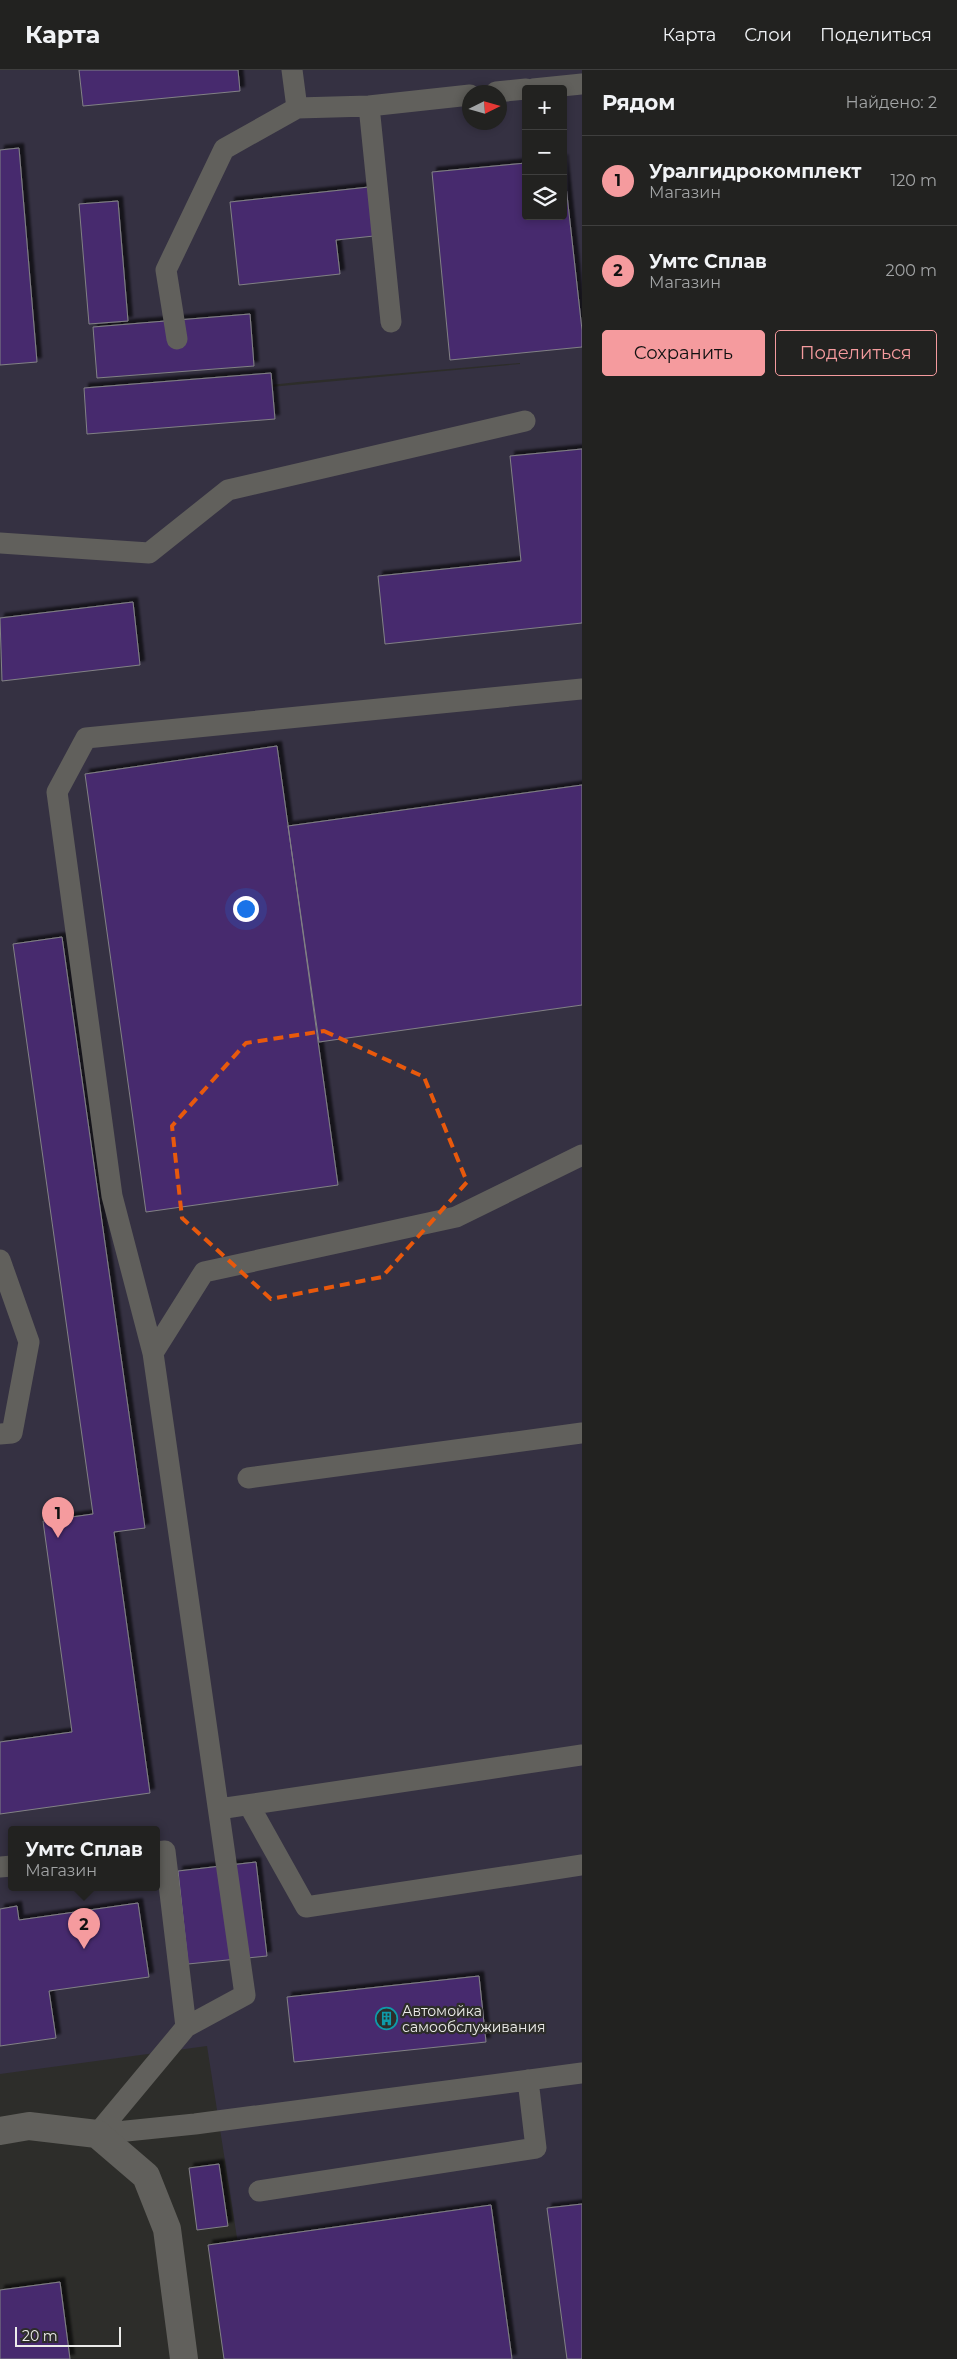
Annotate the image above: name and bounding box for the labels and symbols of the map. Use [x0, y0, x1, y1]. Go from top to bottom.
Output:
north arrow [462, 85, 507, 130]
your location [233, 896, 259, 922]
pin: 1 [42, 1497, 74, 1538]
pin: 2 [68, 1908, 100, 1949]
place label: Автомойка самообслуживания [402, 2002, 546, 2036]
building icon: Автомойка самообслуживания [374, 2007, 398, 2031]
scale bar [15, 2324, 121, 2347]

